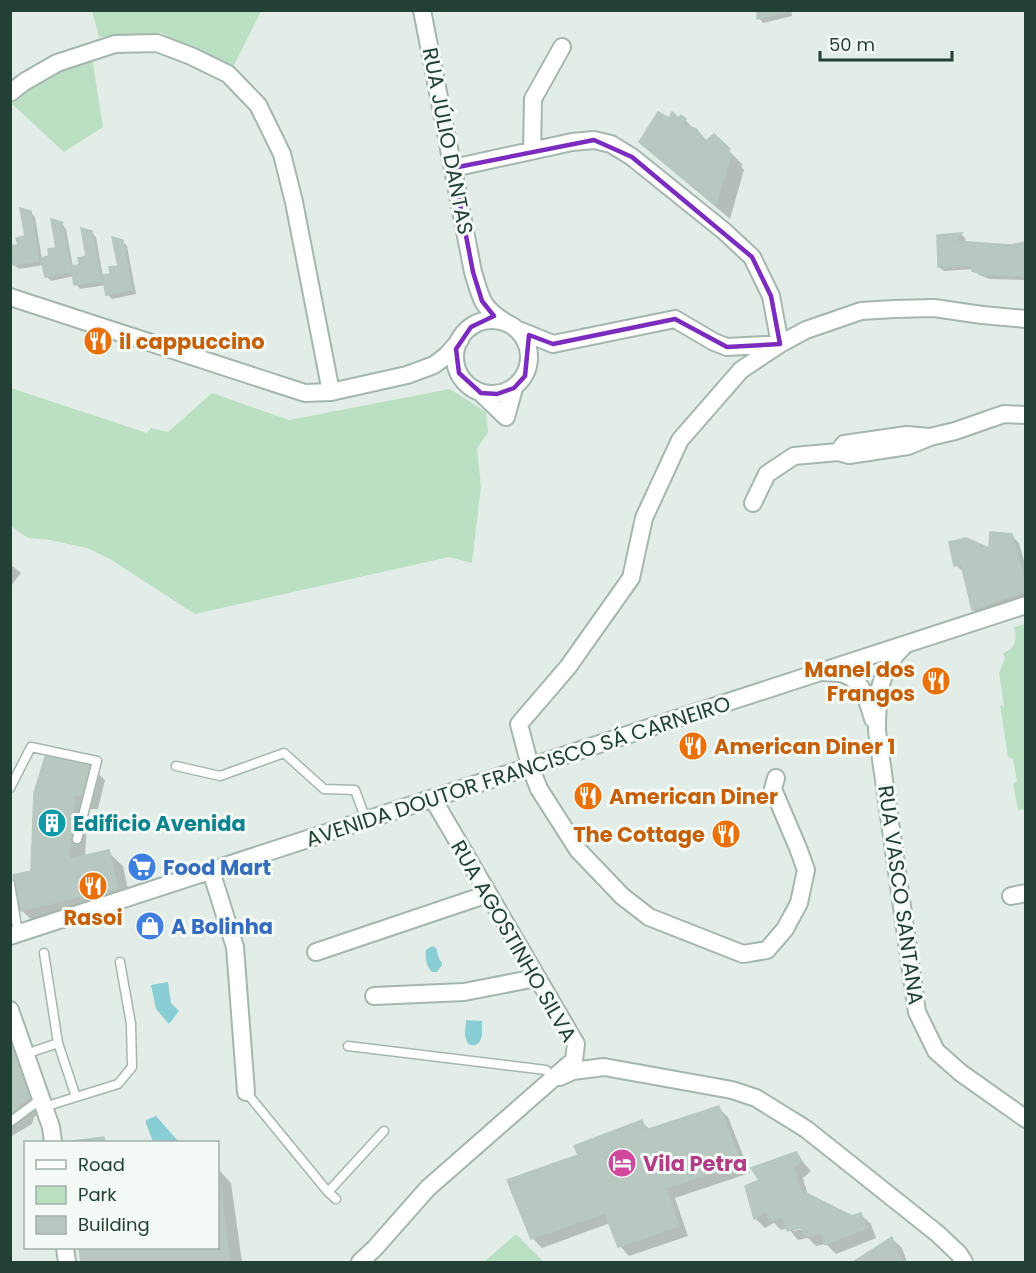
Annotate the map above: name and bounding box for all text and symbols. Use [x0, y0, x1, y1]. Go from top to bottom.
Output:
scale bar [820, 24, 952, 62]
text: 50 m [829, 32, 875, 57]
street label: RUA JÚLIO DANTAS [416, 45, 480, 237]
restaurant icon: il cappuccino [82, 325, 114, 357]
place label: il cappuccino [119, 327, 265, 356]
place label: Manel dos Frangos [804, 655, 915, 708]
restaurant icon: Manel dos Frangos [920, 665, 952, 697]
street label: AVENIDA DOUTOR FRANCISCO SÁ CARNEIRO [302, 688, 734, 854]
restaurant icon: American Diner 1 [677, 730, 709, 762]
place label: American Diner 1 [714, 732, 895, 761]
restaurant icon: American Diner [572, 780, 604, 812]
place label: American Diner [609, 782, 778, 811]
street label: RUA VASCO SANTANA [871, 783, 931, 1007]
building icon: Edificio Avenida [36, 807, 68, 839]
place label: Edificio Avenida [73, 809, 246, 838]
restaurant icon: The Cottage [710, 818, 742, 850]
place label: The Cottage [573, 820, 705, 849]
street label: RUA AGOSTINHO SILVA [444, 835, 584, 1047]
supermarket icon: Food Mart [126, 851, 158, 883]
place label: Food Mart [163, 853, 271, 882]
restaurant icon: Rasoi [77, 870, 109, 902]
place label: Rasoi [63, 903, 123, 932]
shop icon: A Bolinha [134, 910, 166, 942]
place label: A Bolinha [171, 912, 273, 941]
legend [24, 1141, 219, 1249]
hotel icon: Vila Petra [606, 1147, 638, 1179]
place label: Vila Petra [643, 1149, 747, 1178]
text: Road [78, 1152, 125, 1177]
text: Park [78, 1182, 117, 1207]
text: Building [78, 1212, 150, 1237]

